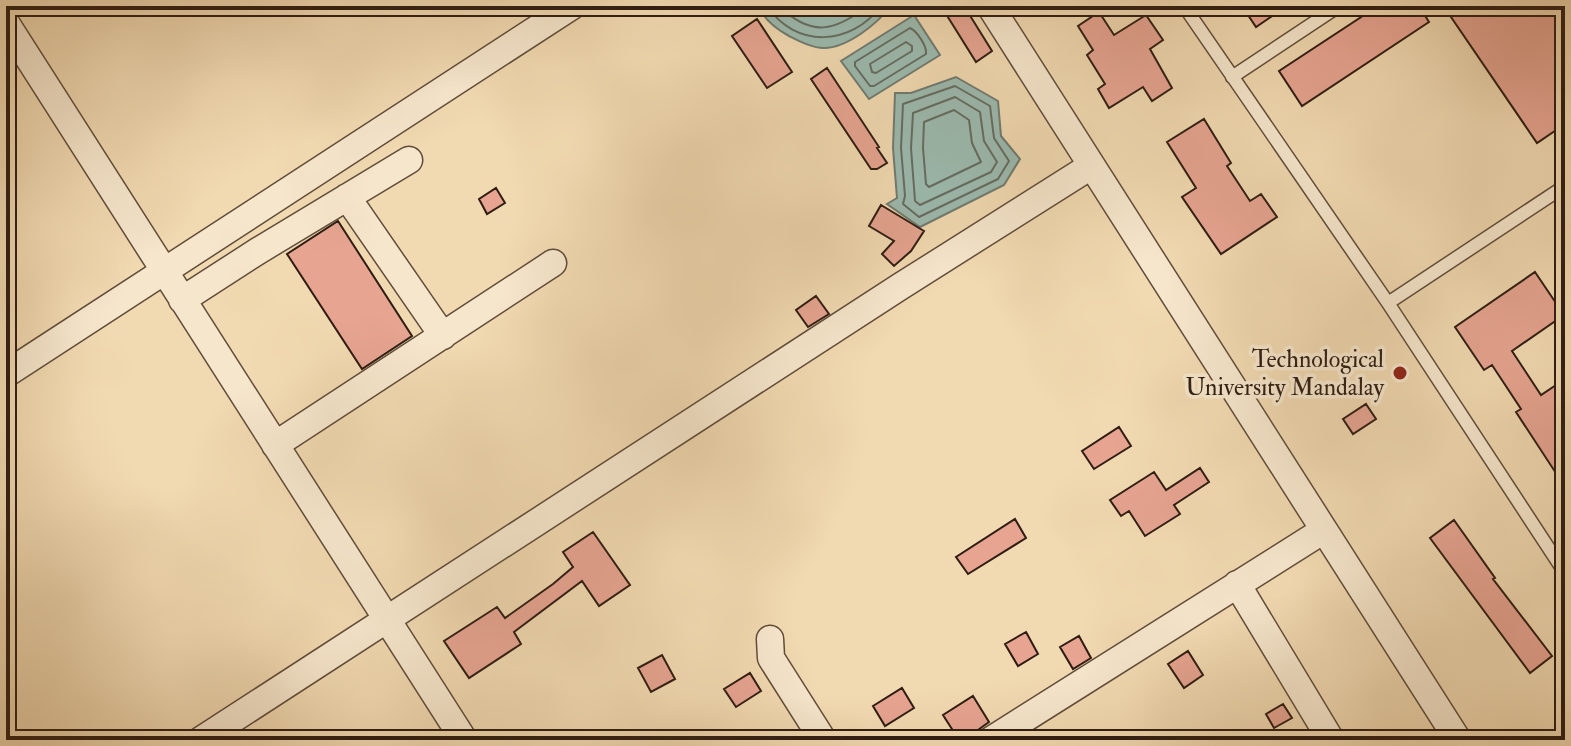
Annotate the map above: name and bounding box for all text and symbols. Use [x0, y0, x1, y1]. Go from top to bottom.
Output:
place label: Technological University Mandalay [1186, 344, 1384, 403]
marker: Technological University Mandalay [1391, 364, 1409, 382]

